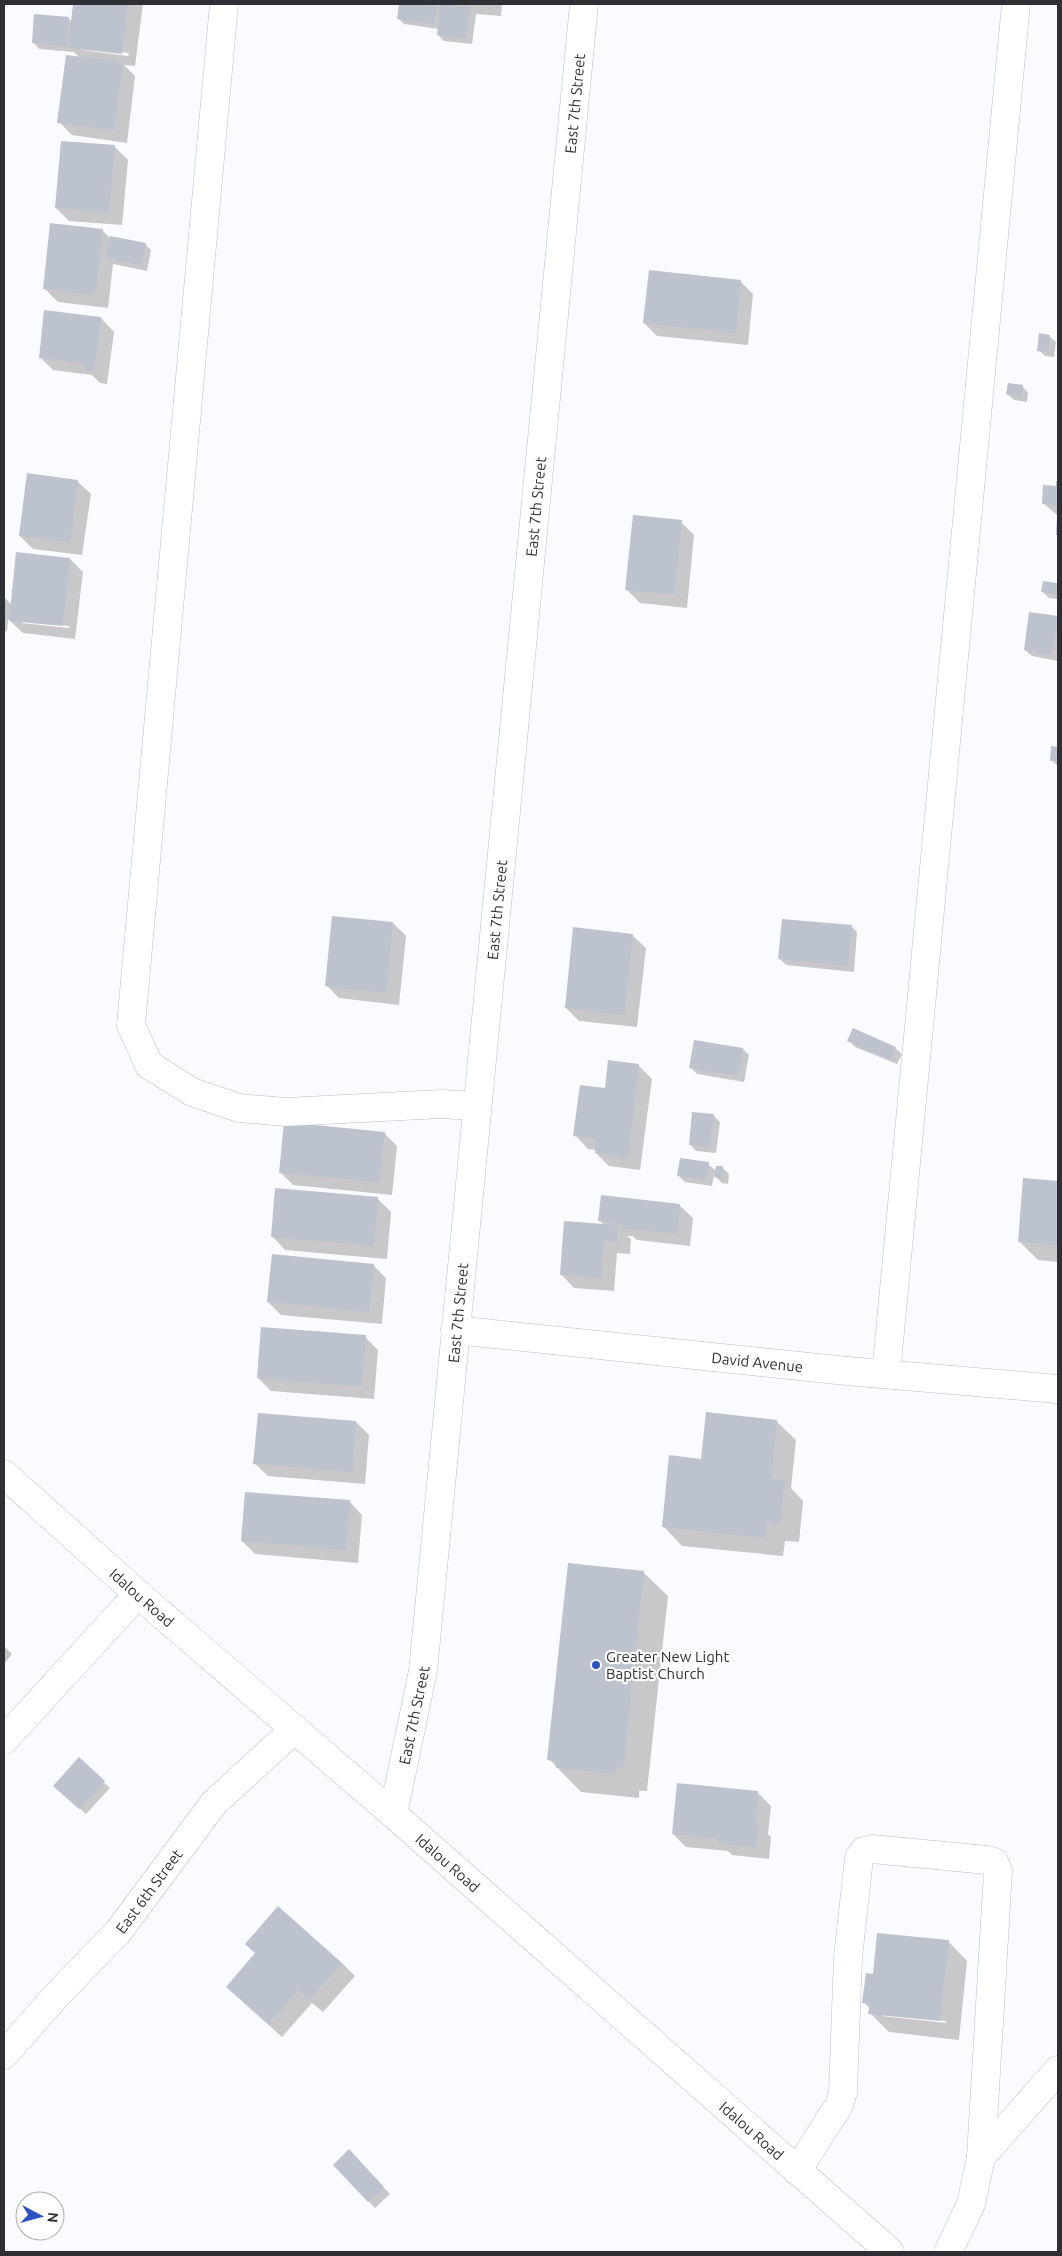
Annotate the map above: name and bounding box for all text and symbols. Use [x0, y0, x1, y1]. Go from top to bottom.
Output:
street label: East 7th Street [561, 53, 588, 154]
street label: East 7th Street [522, 456, 549, 557]
street label: East 7th Street [483, 859, 510, 960]
street label: East 7th Street [444, 1262, 471, 1364]
street label: David Avenue [711, 1348, 804, 1375]
street label: Idalou Road [106, 1565, 178, 1630]
place label: Greater New Light Baptist Church [606, 1648, 729, 1682]
marker: Greater New Light Baptist Church [590, 1659, 602, 1671]
street label: East 7th Street [395, 1665, 432, 1766]
street label: Idalou Road [413, 1830, 484, 1895]
street label: East 6th Street [112, 1846, 185, 1936]
street label: Idalou Road [716, 2098, 787, 2163]
north arrow [15, 2191, 65, 2241]
text: N [44, 2211, 61, 2223]

